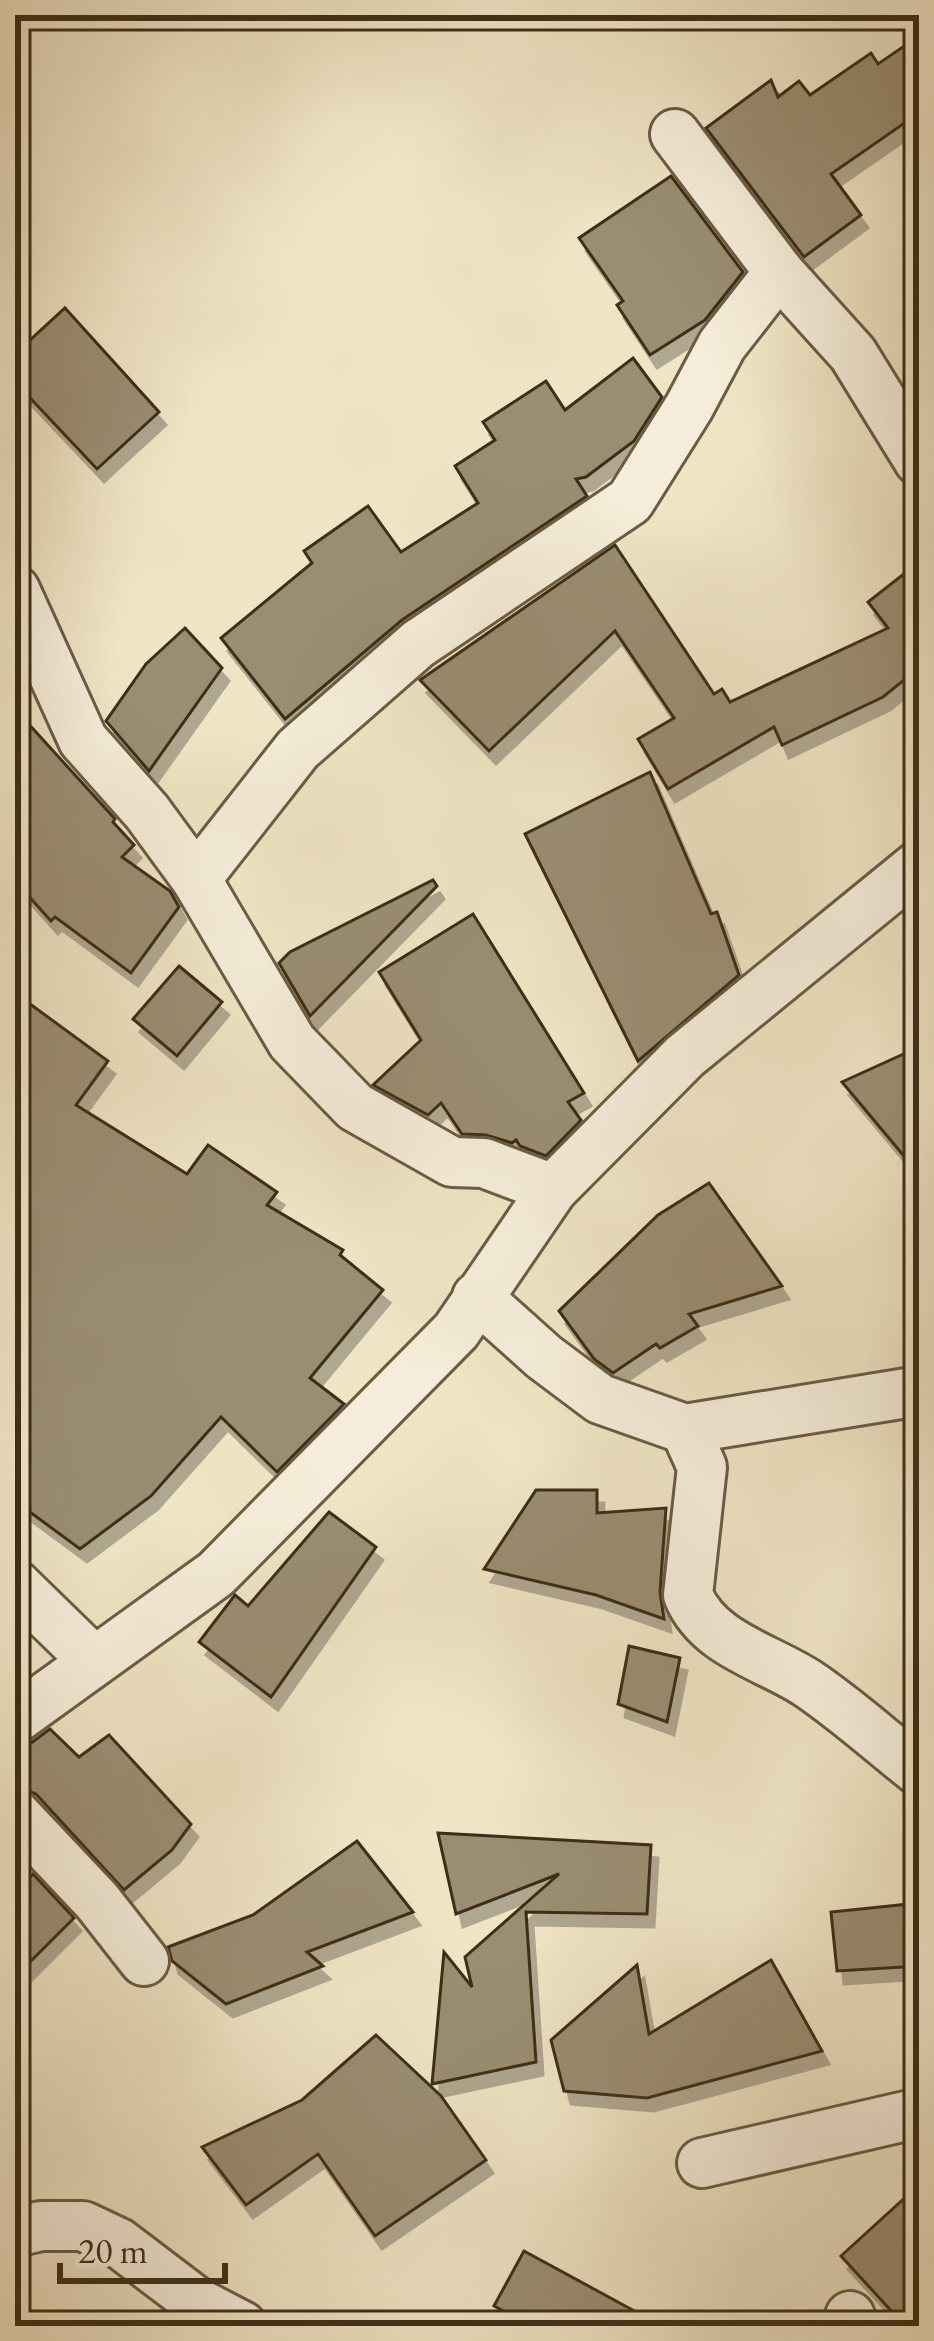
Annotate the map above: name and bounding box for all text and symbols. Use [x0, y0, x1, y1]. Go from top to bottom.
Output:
scale bar [60, 2209, 225, 2283]
text: 20 m [78, 2227, 148, 2274]

